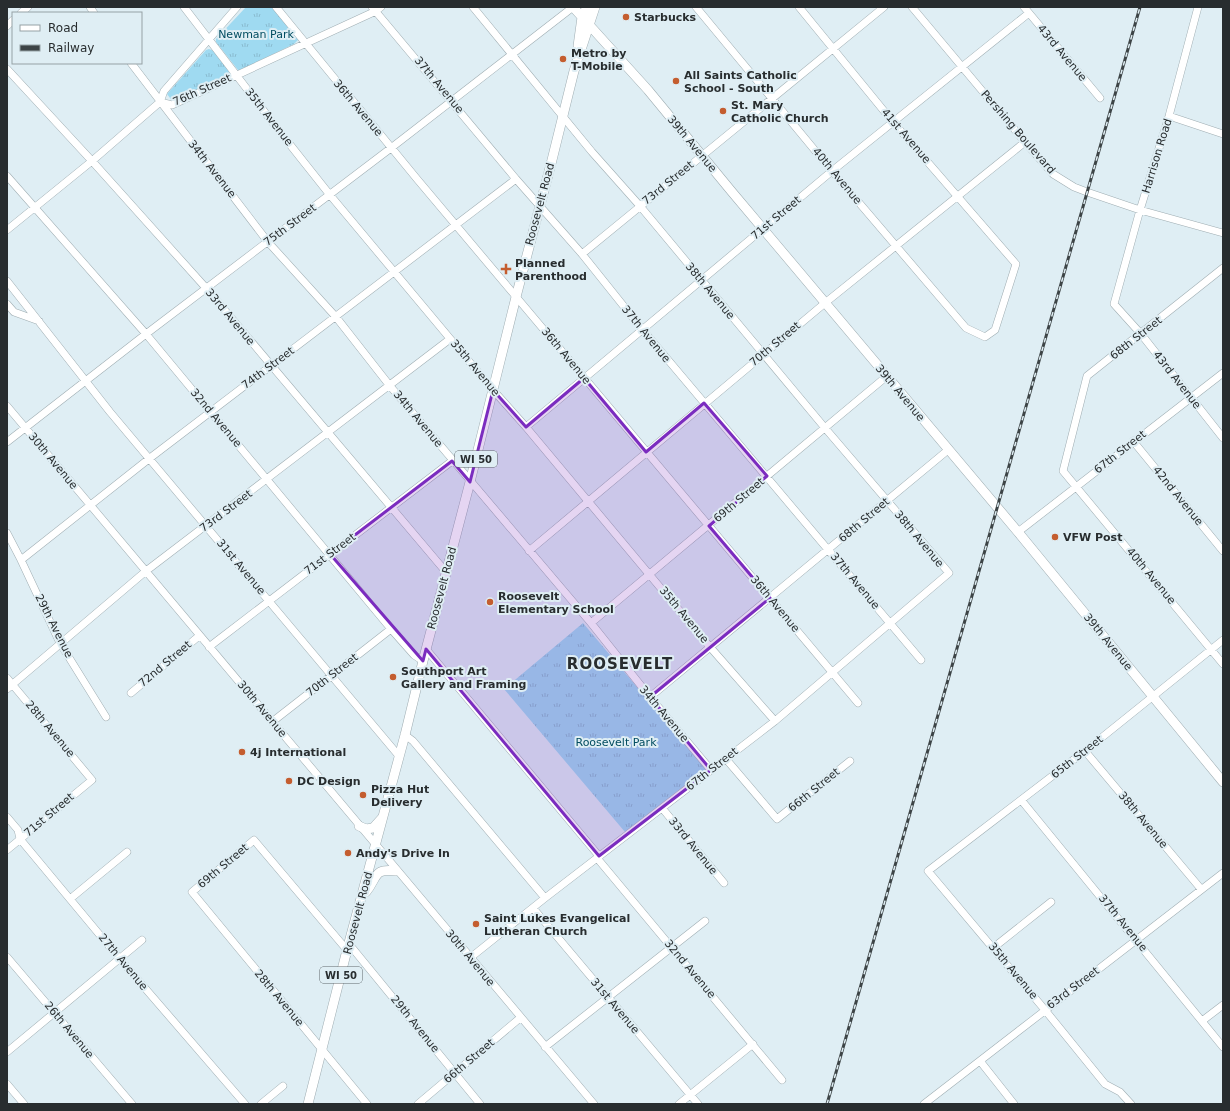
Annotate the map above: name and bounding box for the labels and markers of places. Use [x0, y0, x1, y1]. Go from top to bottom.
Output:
place label: Starbucks [634, 11, 697, 24]
marker: Starbucks [621, 12, 631, 22]
place label: Metro by T-Mobile [571, 47, 627, 73]
marker: Metro by T-Mobile [558, 54, 568, 64]
place label: All Saints Catholic School - South [684, 69, 797, 95]
marker: All Saints Catholic School - South [671, 76, 681, 86]
place label: St. Mary Catholic Church [731, 99, 829, 125]
marker: St. Mary Catholic Church [718, 106, 728, 116]
place label: Planned Parenthood [515, 257, 587, 283]
marker: Planned Parenthood [500, 263, 512, 275]
place label: VFW Post [1063, 531, 1122, 544]
marker: VFW Post [1050, 532, 1060, 542]
place label: Roosevelt Elementary School [498, 590, 614, 616]
marker: Roosevelt Elementary School [485, 597, 495, 607]
place label: Southport Art Gallery and Framing [401, 665, 526, 691]
marker: Southport Art Gallery and Framing [388, 672, 398, 682]
place label: 4j International [250, 746, 346, 759]
marker: 4j International [237, 747, 247, 757]
place label: DC Design [297, 775, 361, 788]
marker: DC Design [284, 776, 294, 786]
place label: Pizza Hut Delivery [371, 783, 429, 809]
marker: Pizza Hut Delivery [358, 790, 368, 800]
place label: Andy's Drive In [356, 847, 450, 860]
marker: Andy's Drive In [343, 848, 353, 858]
place label: Saint Lukes Evangelical Lutheran Church [484, 912, 630, 938]
marker: Saint Lukes Evangelical Lutheran Church [471, 919, 481, 929]

